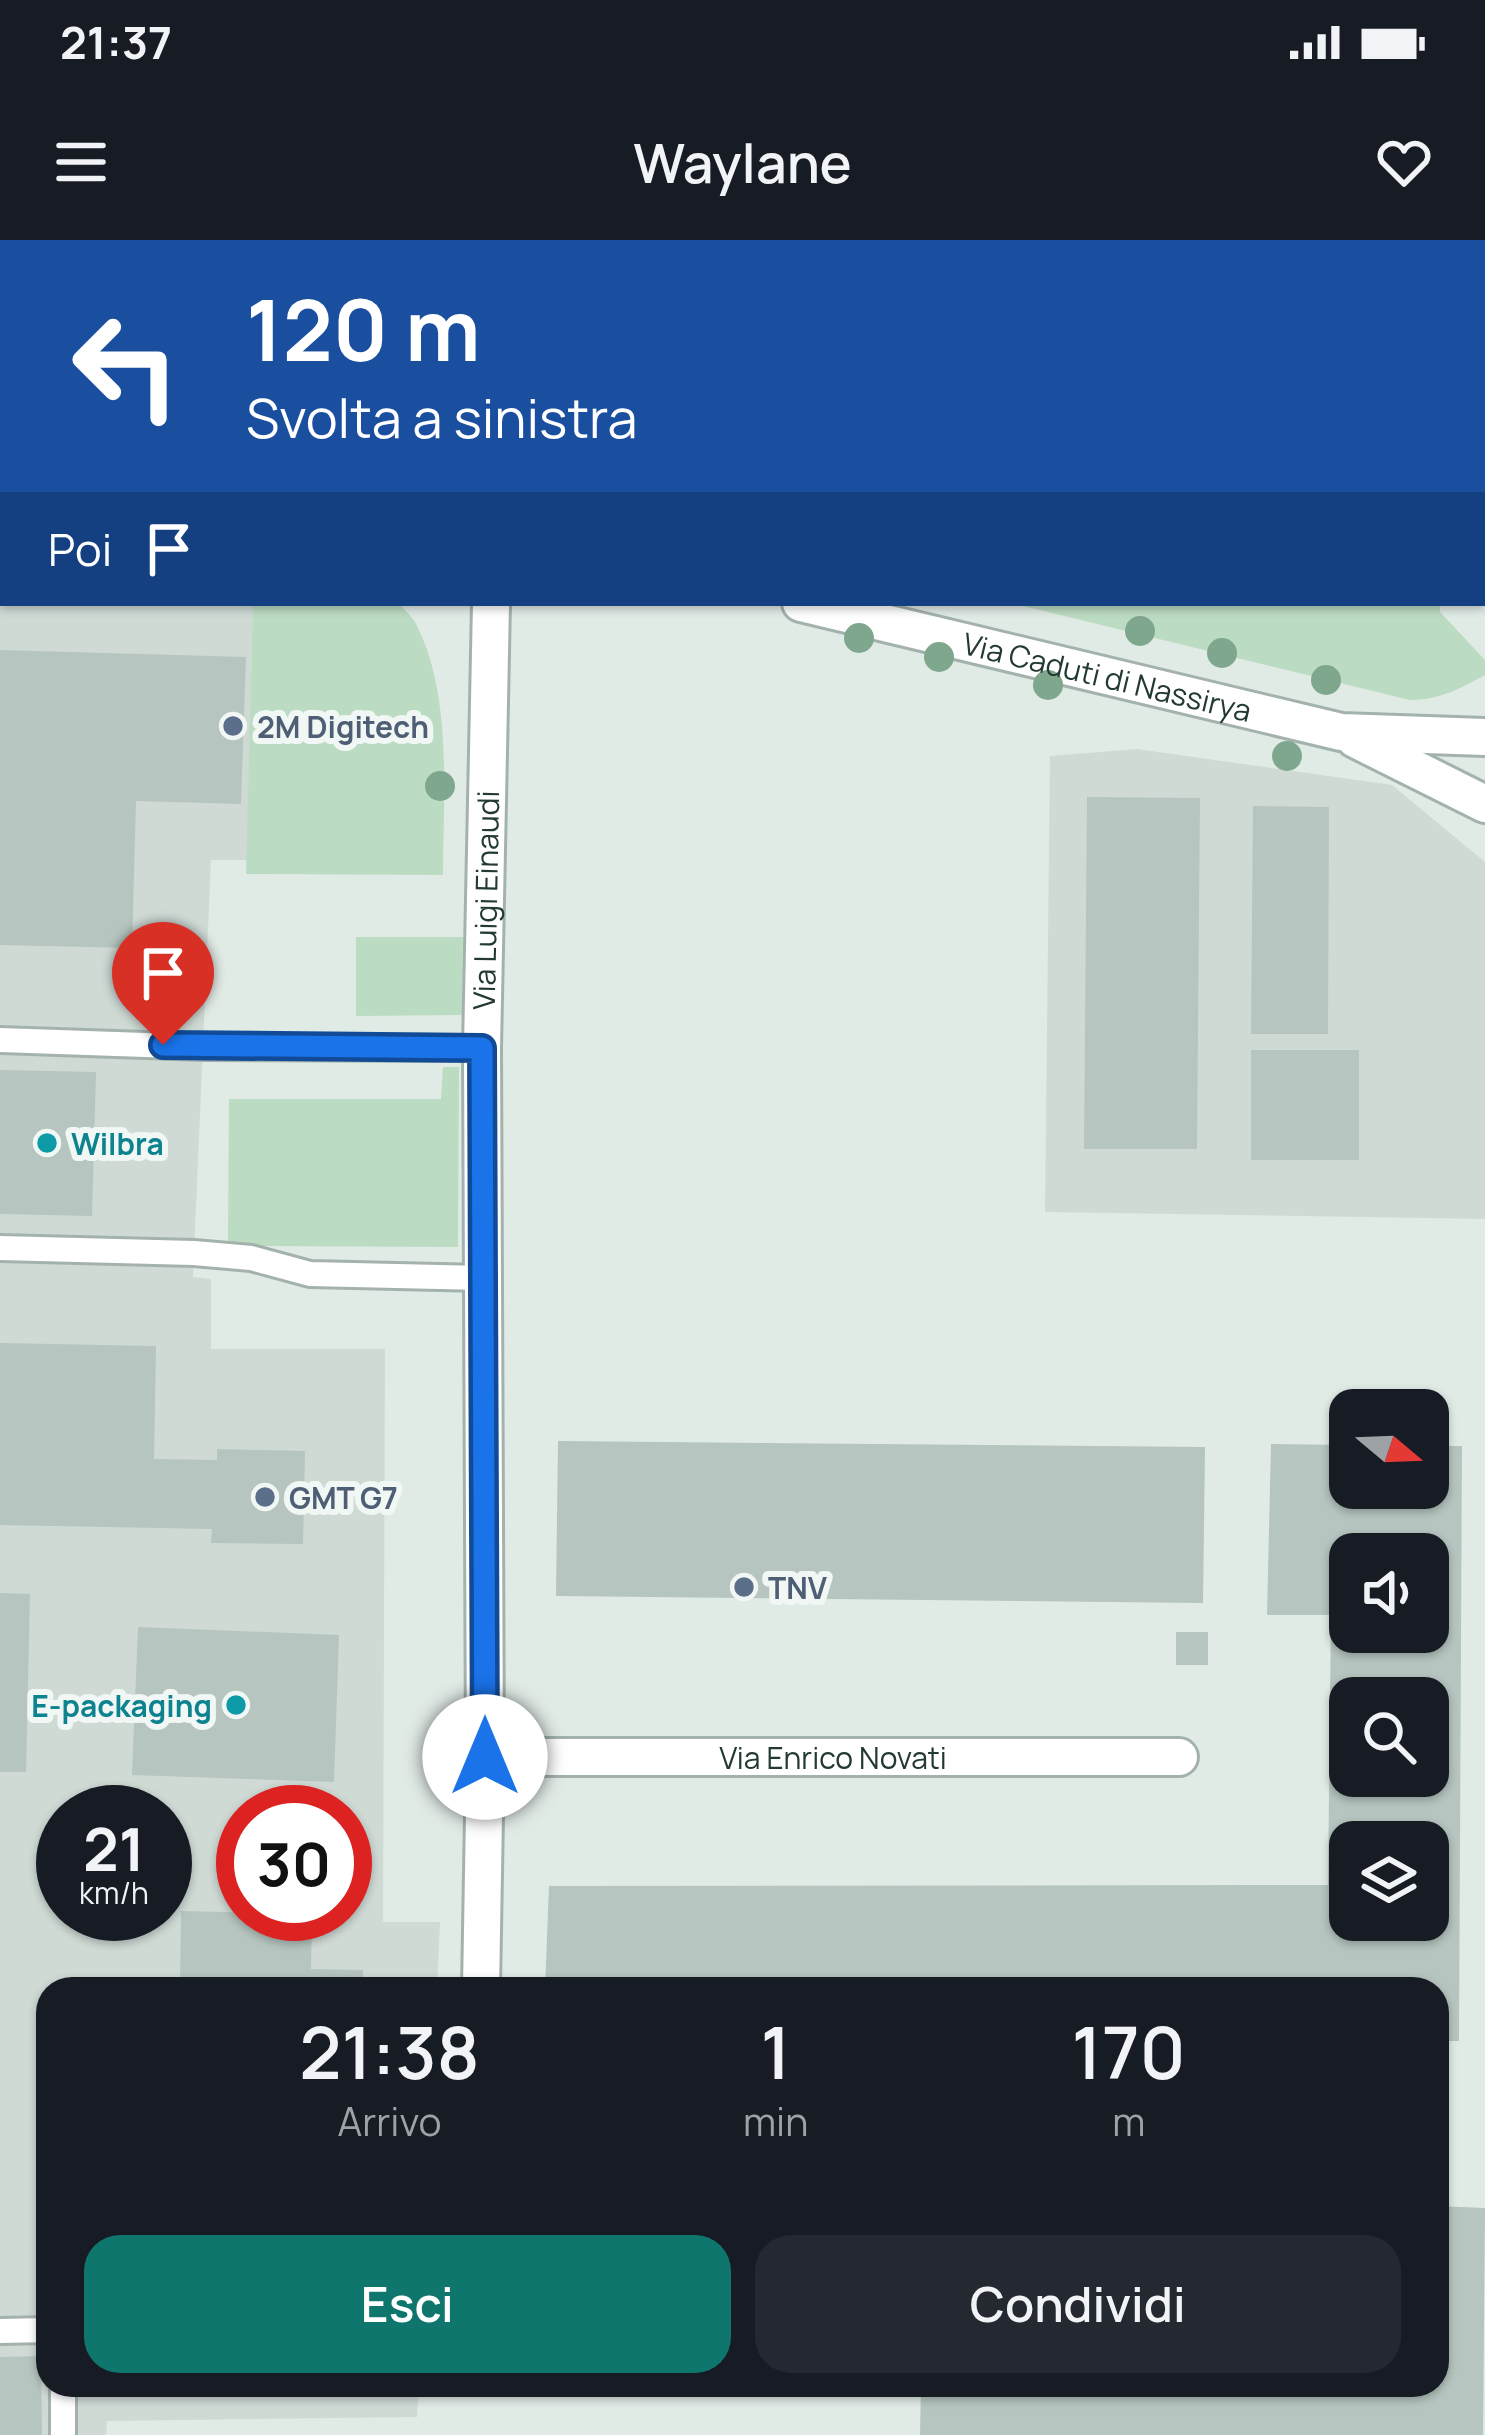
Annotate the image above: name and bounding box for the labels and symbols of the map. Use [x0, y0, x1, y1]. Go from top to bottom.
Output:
street label: Via Caduti di Nassirya [959, 622, 1256, 730]
place label: 2M Digitech [257, 706, 429, 747]
marker: 2M Digitech [220, 713, 246, 739]
street label: Via Luigi Einaudi [462, 790, 508, 1010]
pin [112, 922, 214, 1045]
place label: Wilbra [71, 1123, 164, 1164]
marker: Wilbra [34, 1130, 60, 1156]
north arrow [1329, 1389, 1449, 1509]
place label: GMT G7 [289, 1477, 398, 1518]
marker: GMT G7 [252, 1484, 278, 1510]
place label: TNV [768, 1567, 828, 1608]
marker: TNV [731, 1574, 757, 1600]
place label: E-packaging [31, 1685, 212, 1726]
marker: E-packaging [223, 1692, 249, 1718]
position arrow [422, 1694, 548, 1820]
street label: Via Enrico Novati [719, 1737, 947, 1778]
speed limit sign: 30 [216, 1785, 372, 1941]

